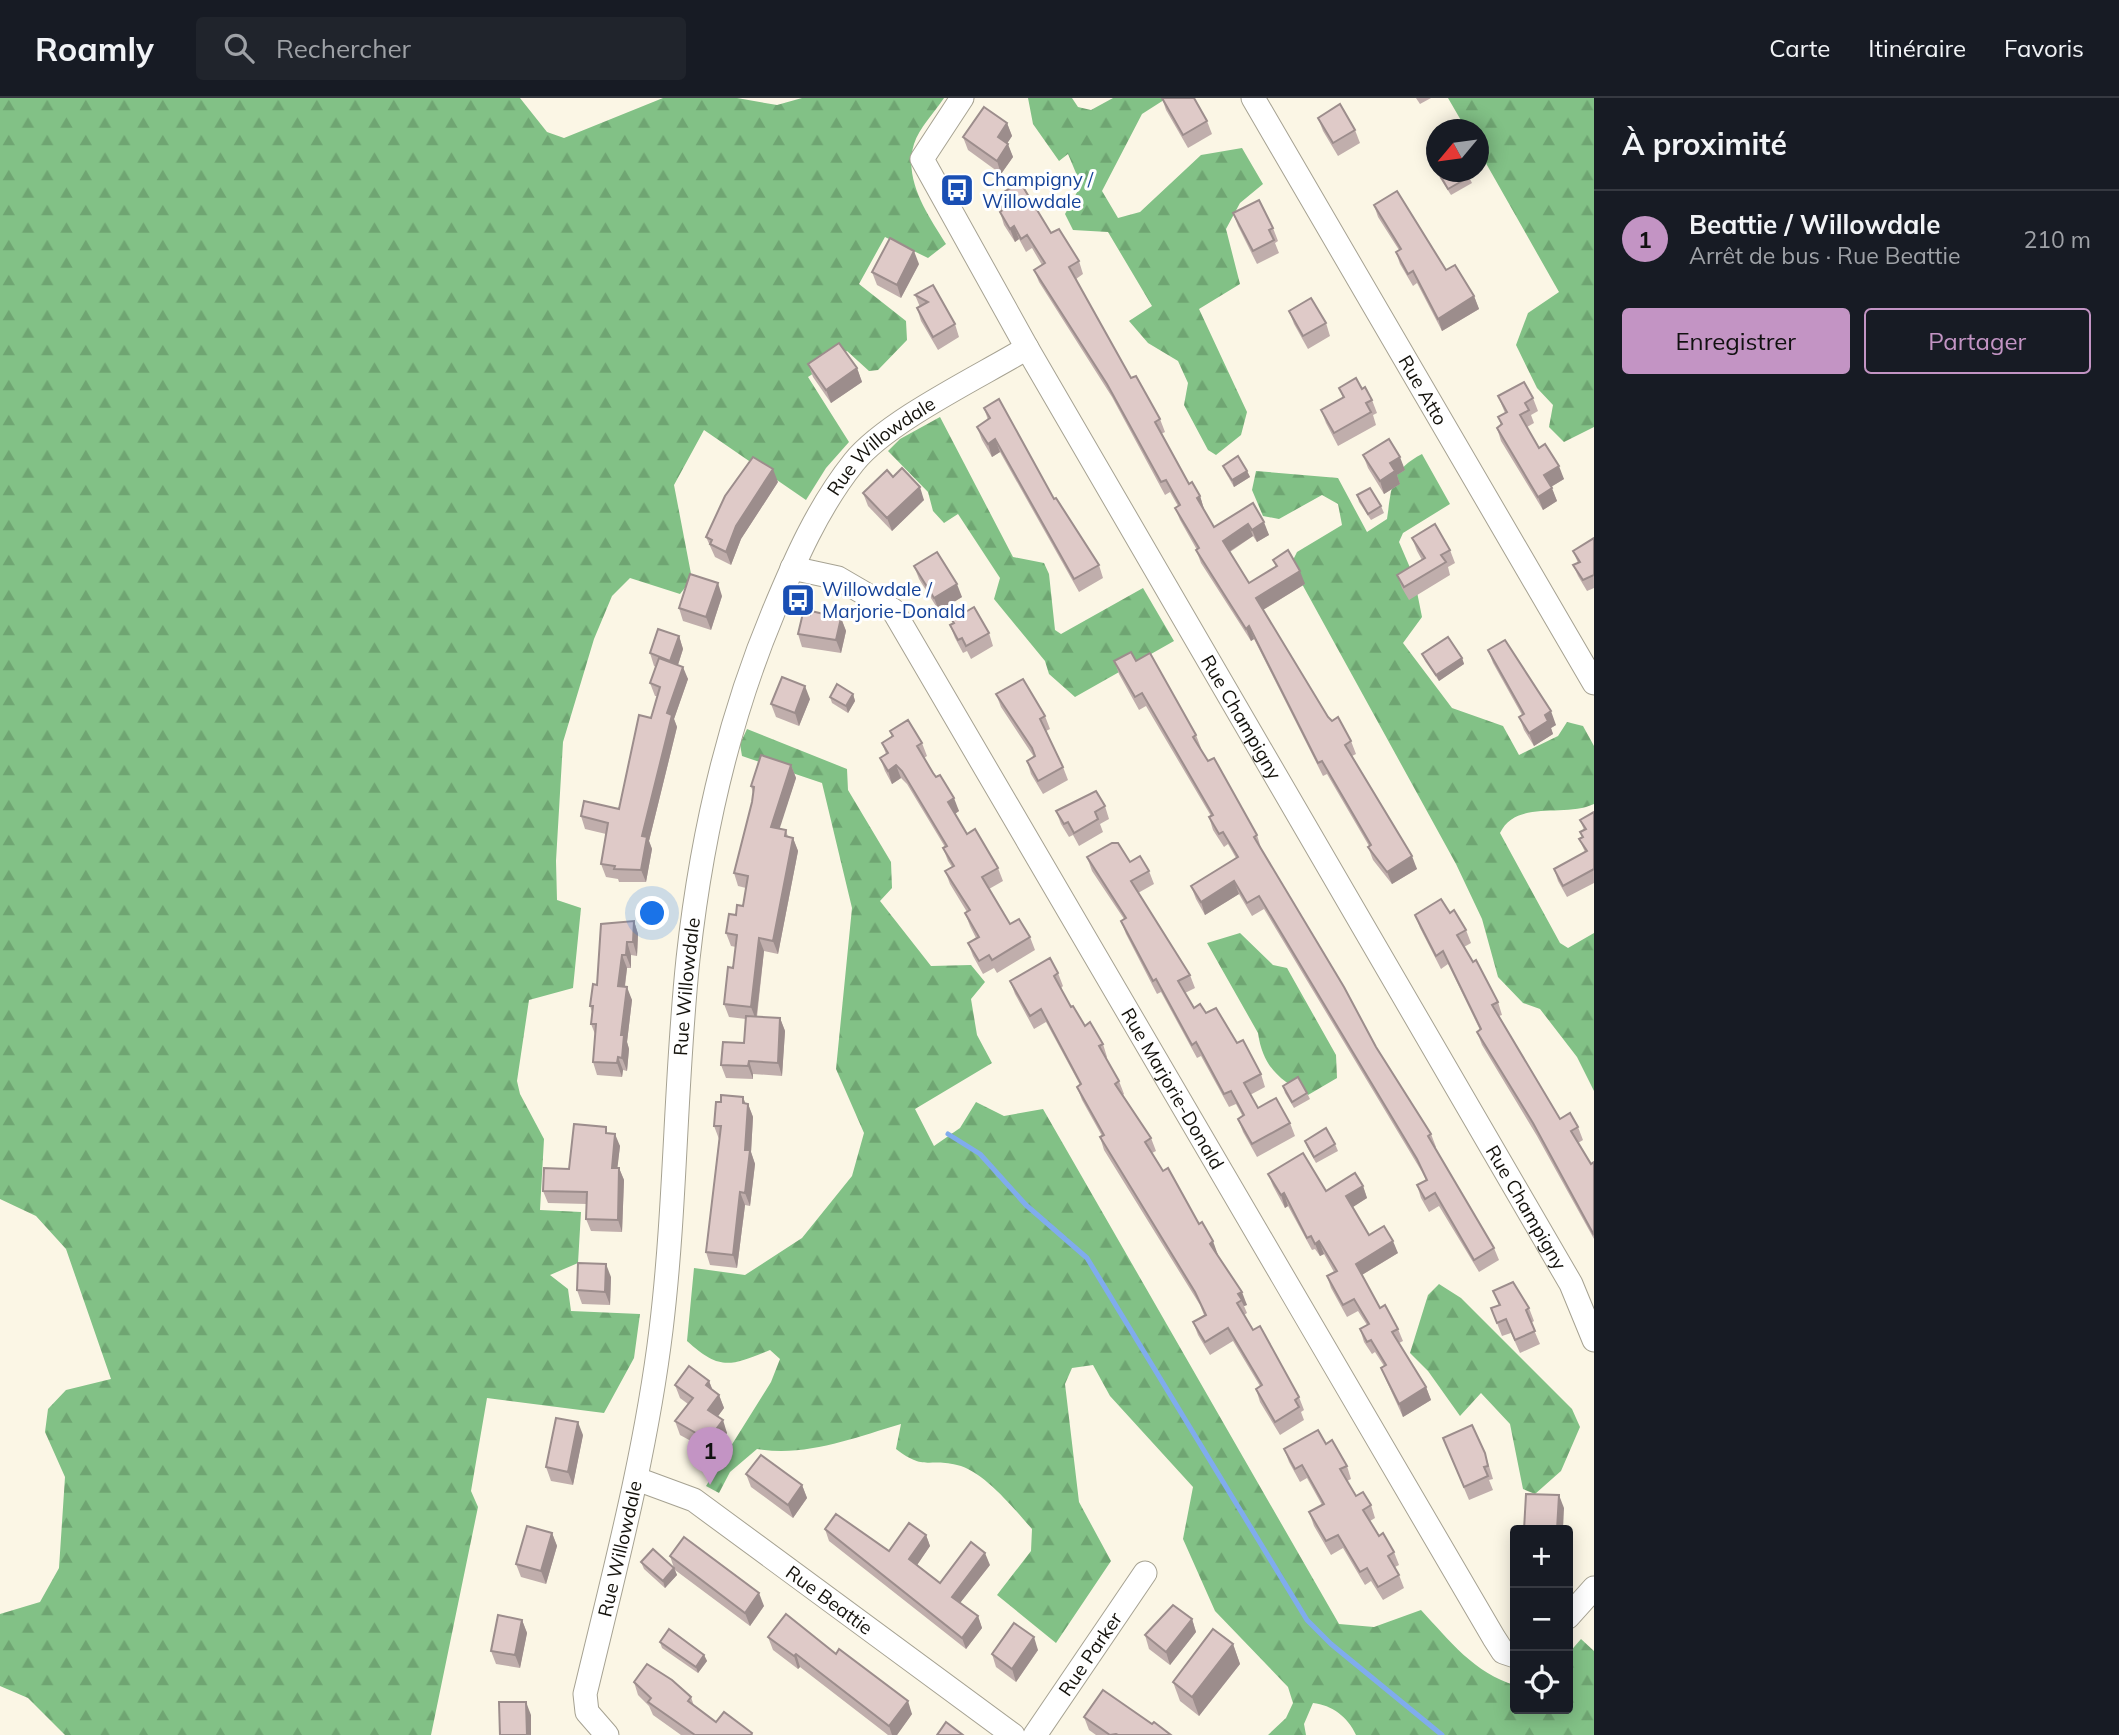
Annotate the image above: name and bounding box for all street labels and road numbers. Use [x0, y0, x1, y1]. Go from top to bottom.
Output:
street label: Rue Atto [1393, 351, 1453, 429]
street label: Rue Willowdale [822, 391, 940, 500]
street label: Rue Champigny [1196, 650, 1287, 784]
street label: Rue Willowdale [668, 916, 705, 1057]
street label: Rue Marjorie-Donald [1116, 1003, 1229, 1174]
street label: Rue Champigny [1481, 1141, 1572, 1274]
street label: Rue Willowdale [592, 1478, 647, 1619]
street label: Rue Beattie [781, 1560, 878, 1640]
street label: Rue Parker [1053, 1607, 1127, 1701]

